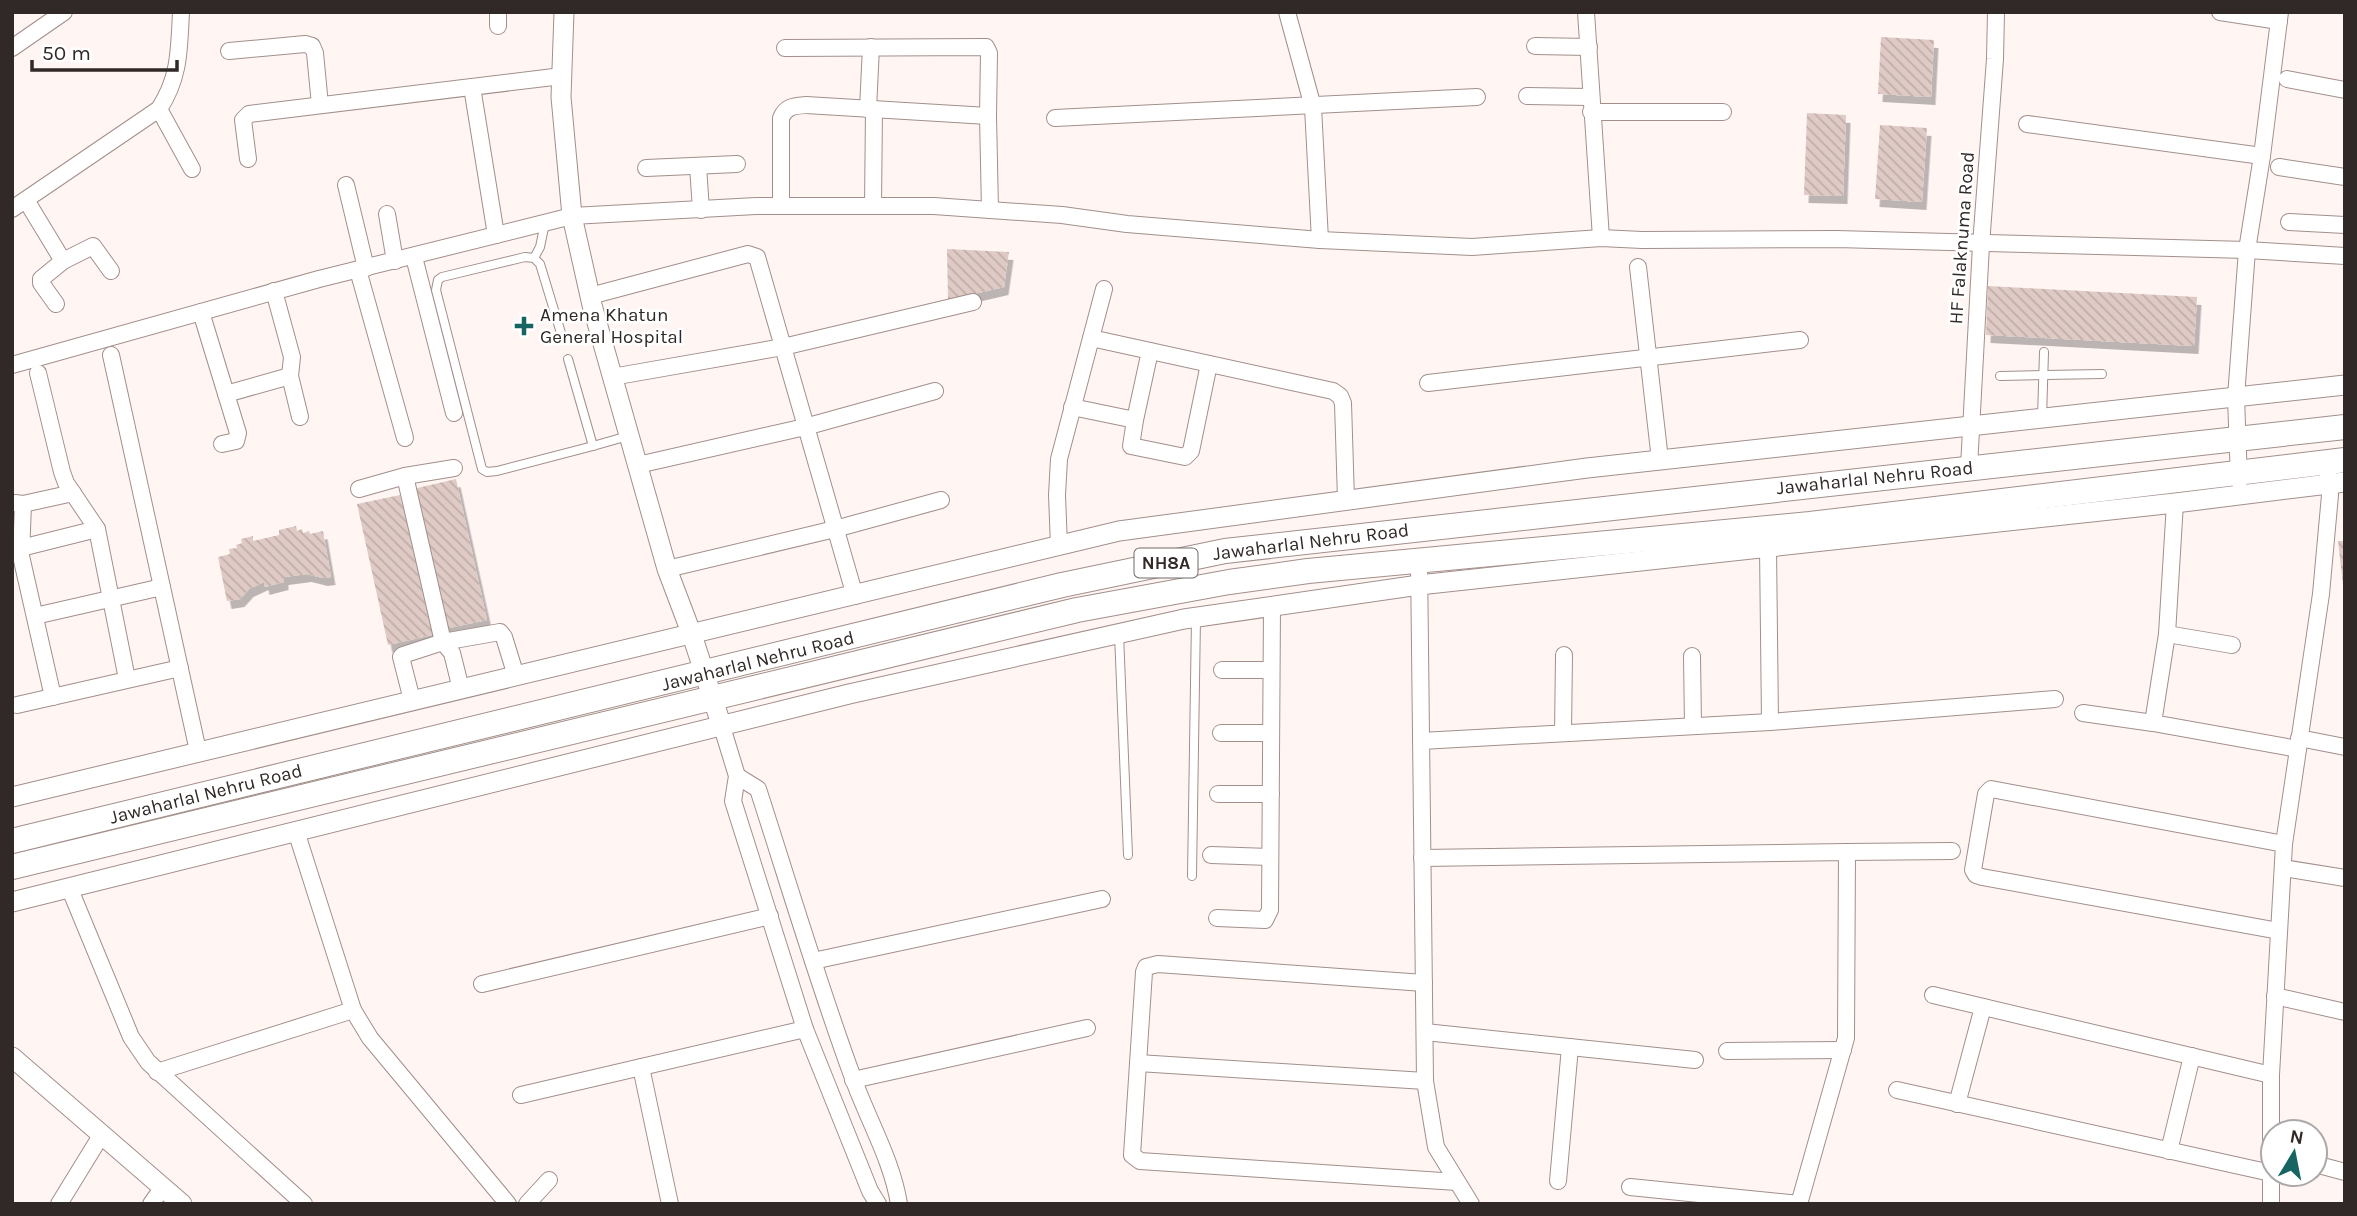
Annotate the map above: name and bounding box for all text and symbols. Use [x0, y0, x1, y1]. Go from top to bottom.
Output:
scale bar [32, 28, 177, 72]
text: 50 m [42, 41, 91, 65]
street label: HF Falaknuma Road [1945, 151, 1979, 325]
place label: Amena Khatun General Hospital [540, 304, 683, 348]
marker: Amena Khatun General Hospital [514, 316, 534, 336]
street label: Jawaharlal Nehru Road [1776, 457, 1974, 499]
street label: Jawaharlal Nehru Road [1212, 519, 1410, 565]
road number: NH8A [1134, 548, 1198, 578]
street label: Jawaharlal Nehru Road [659, 626, 857, 696]
street label: Jawaharlal Nehru Road [107, 759, 305, 829]
north arrow [2259, 1118, 2329, 1188]
text: N [2288, 1125, 2305, 1149]

